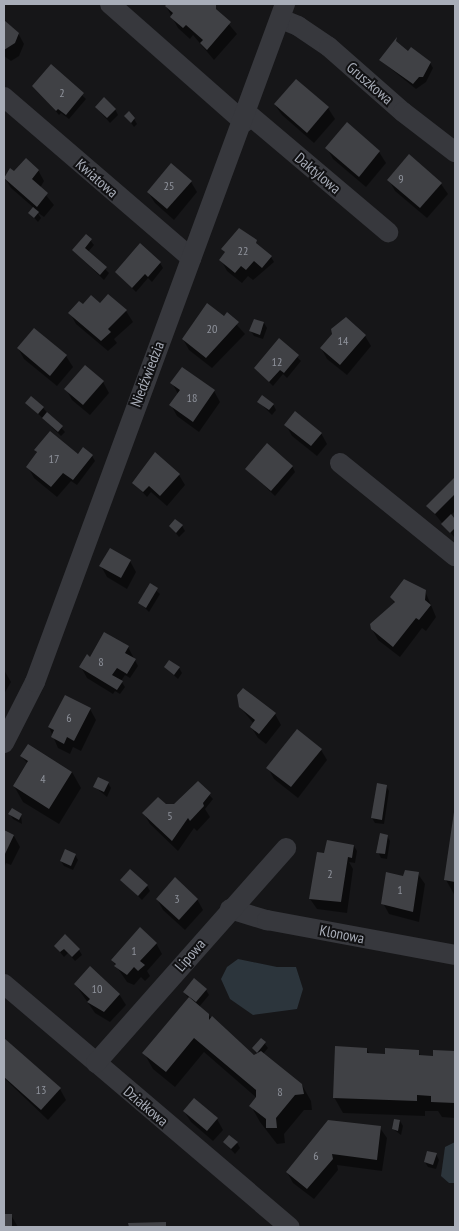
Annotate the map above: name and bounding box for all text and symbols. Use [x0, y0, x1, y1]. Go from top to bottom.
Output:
street label: Gruszkowa [343, 58, 397, 108]
house number: 2 [59, 86, 65, 100]
street label: Daktylowa [292, 149, 344, 197]
street label: Kwiatowa [72, 155, 122, 201]
house number: 9 [398, 172, 404, 186]
house number: 25 [164, 179, 174, 193]
house number: 22 [238, 244, 248, 258]
house number: 20 [207, 322, 217, 336]
house number: 14 [338, 334, 348, 348]
street label: Niedźwiedzia [126, 339, 168, 409]
house number: 12 [272, 355, 282, 369]
house number: 18 [187, 391, 197, 405]
house number: 17 [49, 452, 59, 466]
house number: 8 [98, 655, 104, 669]
house number: 6 [66, 711, 72, 725]
house number: 4 [40, 772, 46, 786]
house number: 5 [167, 809, 173, 823]
house number: 2 [327, 867, 333, 881]
house number: 1 [397, 883, 403, 897]
house number: 3 [174, 892, 180, 906]
street label: Klonowa [318, 921, 366, 947]
street label: Lipowa [171, 935, 209, 975]
house number: 1 [131, 944, 137, 958]
house number: 10 [92, 982, 102, 996]
street label: Działkowa [120, 1082, 172, 1130]
house number: 13 [36, 1083, 46, 1097]
house number: 8 [277, 1085, 283, 1099]
house number: 6 [313, 1149, 319, 1163]

